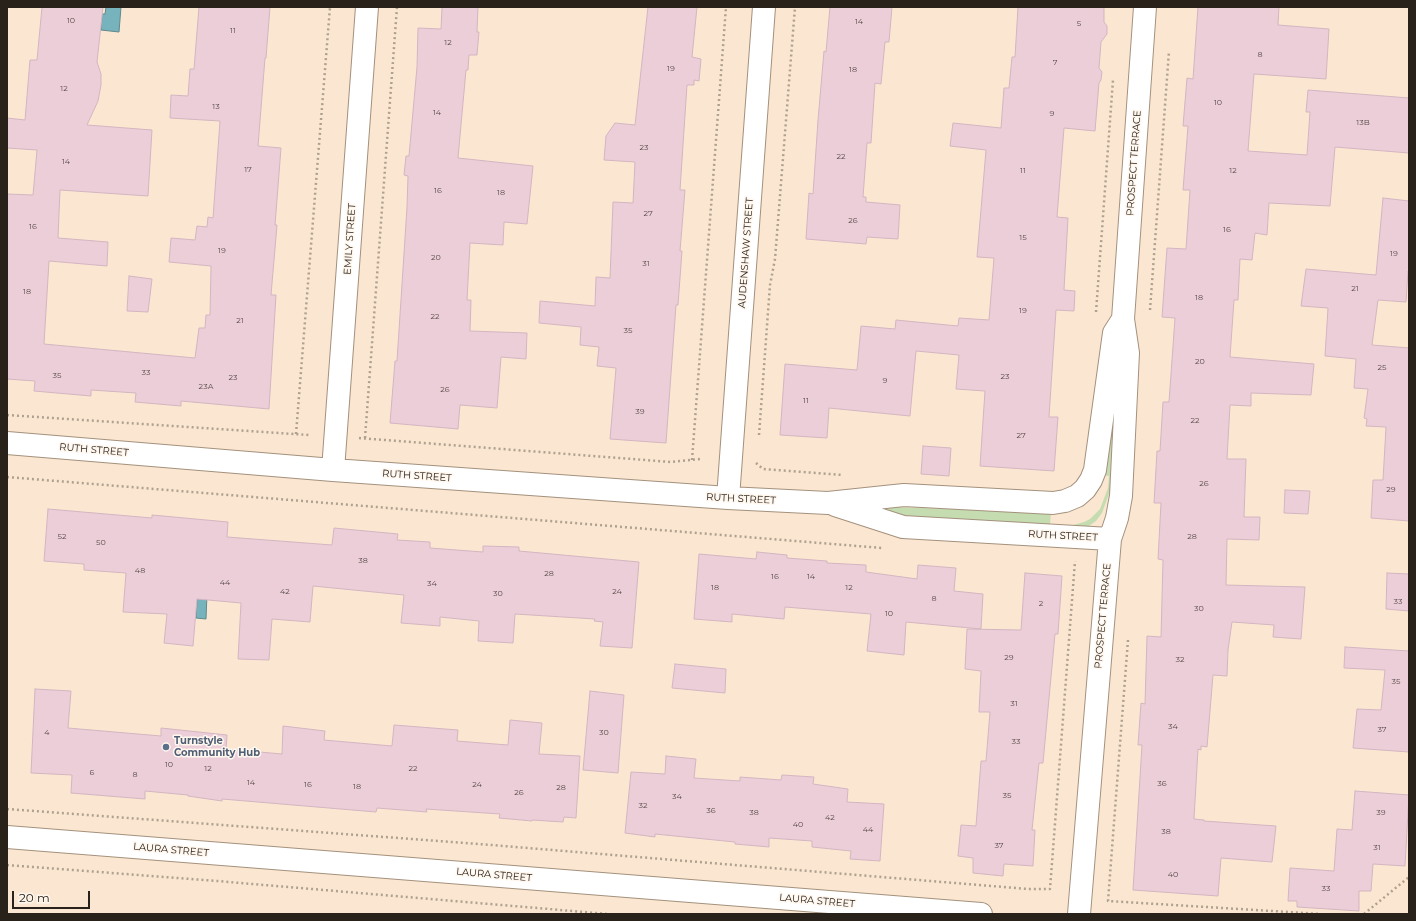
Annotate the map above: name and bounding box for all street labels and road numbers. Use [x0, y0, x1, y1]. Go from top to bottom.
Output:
street label: PROSPECT TERRACE [1124, 110, 1144, 216]
street label: AUDENSHAW STREET [736, 197, 756, 309]
street label: EMILY STREET [342, 203, 358, 275]
street label: RUTH STREET [59, 441, 129, 459]
street label: RUTH STREET [382, 468, 452, 484]
street label: RUTH STREET [706, 491, 776, 507]
street label: RUTH STREET [1028, 528, 1098, 544]
street label: PROSPECT TERRACE [1092, 563, 1114, 669]
street label: LAURA STREET [133, 841, 209, 859]
street label: LAURA STREET [456, 866, 532, 884]
street label: LAURA STREET [779, 892, 855, 910]

